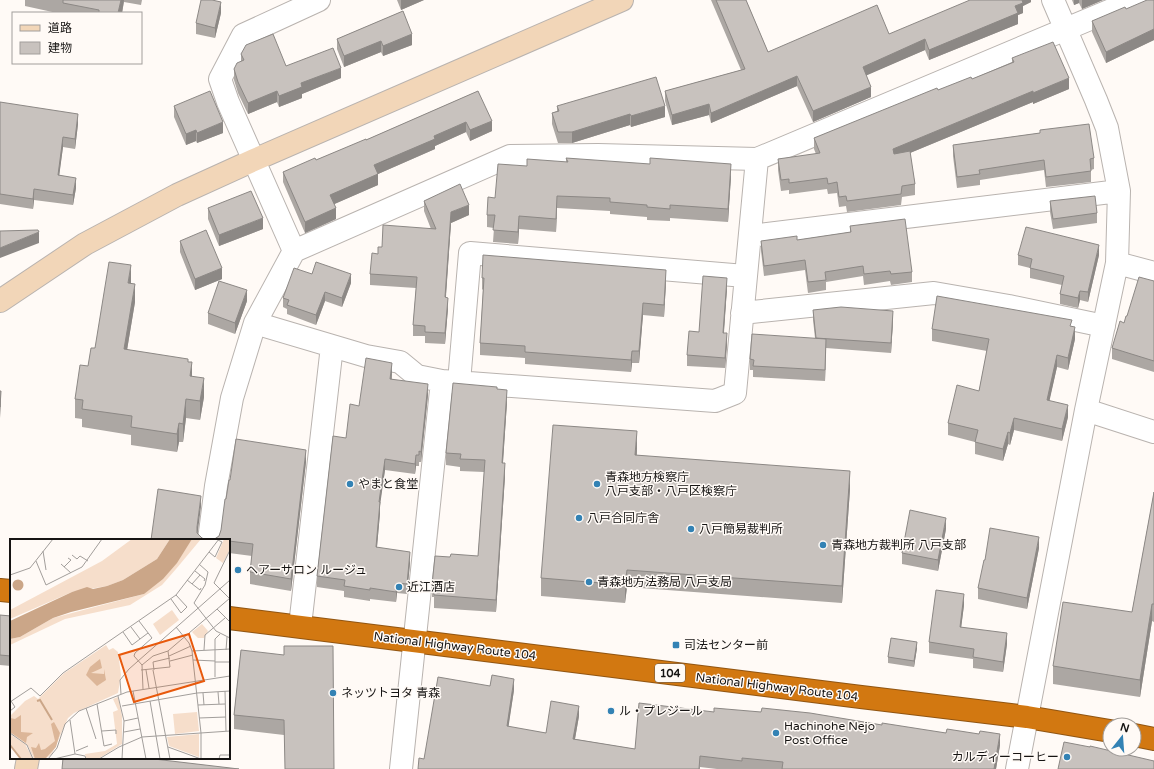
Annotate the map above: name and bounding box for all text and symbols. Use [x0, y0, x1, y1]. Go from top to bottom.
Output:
legend [12, 12, 142, 64]
text: 道路 [48, 21, 72, 35]
text: 建物 [48, 41, 72, 55]
place label: 青森地方検察庁 八戸支部・八戸区検察庁 [605, 470, 737, 498]
place label: やまと食堂 [358, 477, 418, 491]
marker: やまと食堂 [345, 479, 355, 489]
marker: 青森地方検察庁 八戸支部・八戸区検察庁 [592, 479, 602, 489]
place label: 八戸合同庁舎 [587, 511, 659, 525]
marker: 八戸合同庁舎 [574, 513, 584, 523]
place label: 八戸簡易裁判所 [699, 522, 783, 536]
marker: 八戸簡易裁判所 [686, 524, 696, 534]
place label: 青森地方裁判所 八戸支部 [831, 538, 966, 552]
inset map [10, 539, 230, 759]
marker: 青森地方裁判所 八戸支部 [818, 540, 828, 550]
place label: ヘアーサロン ルージュ [246, 563, 367, 577]
marker: ヘアーサロン ルージュ [233, 565, 243, 575]
place label: 青森地方法務局 八戸支局 [597, 575, 732, 589]
marker: 青森地方法務局 八戸支局 [584, 577, 594, 587]
place label: 近江酒店 [407, 580, 455, 594]
marker: 近江酒店 [394, 582, 404, 592]
street label: National Highway Route 104 [373, 629, 538, 663]
place label: 司法センター前 [684, 638, 768, 652]
marker: 司法センター前 [671, 640, 681, 650]
road number: 104 [655, 664, 685, 682]
street label: National Highway Route 104 [695, 670, 860, 704]
place label: ネッツトヨタ 青森 [341, 686, 440, 700]
marker: ネッツトヨタ 青森 [328, 688, 338, 698]
place label: ル・プレジール [619, 704, 703, 718]
marker: ル・プレジール [606, 706, 616, 716]
north arrow [1102, 717, 1142, 757]
place label: Hachinohe Nejo Post Office [784, 719, 875, 747]
text: N [1119, 720, 1131, 735]
marker: Hachinohe Nejo Post Office [771, 728, 781, 738]
place label: カルディーコーヒー [952, 750, 1059, 764]
marker: カルディーコーヒー [1062, 752, 1072, 762]

